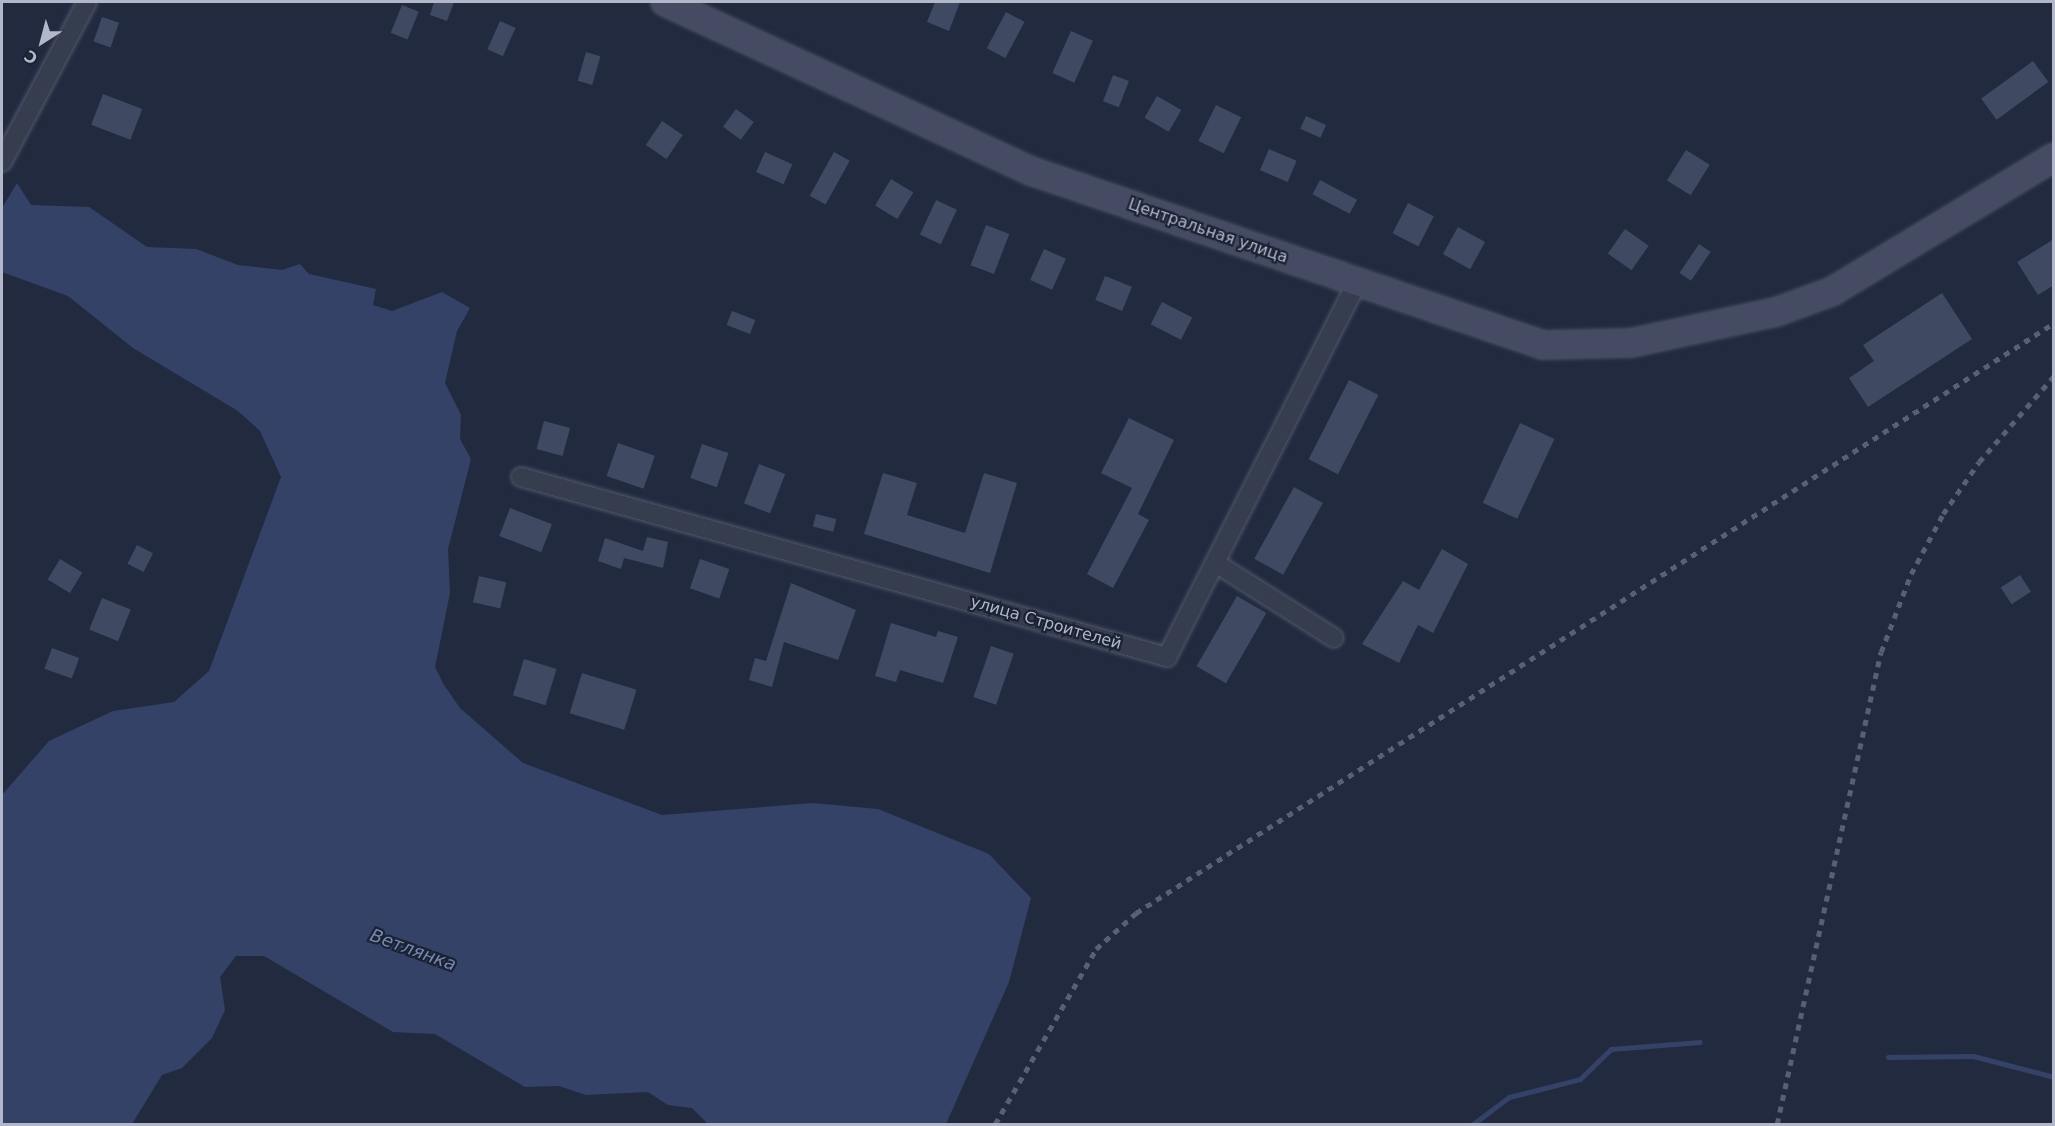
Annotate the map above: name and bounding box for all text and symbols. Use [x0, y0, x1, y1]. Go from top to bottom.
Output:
north arrow [12, 12, 72, 72]
text: С [21, 46, 41, 68]
street label: Центральная улица [1126, 195, 1290, 267]
street label: улица Строителей [968, 592, 1124, 654]
water label: Ветлянка [367, 924, 459, 976]

